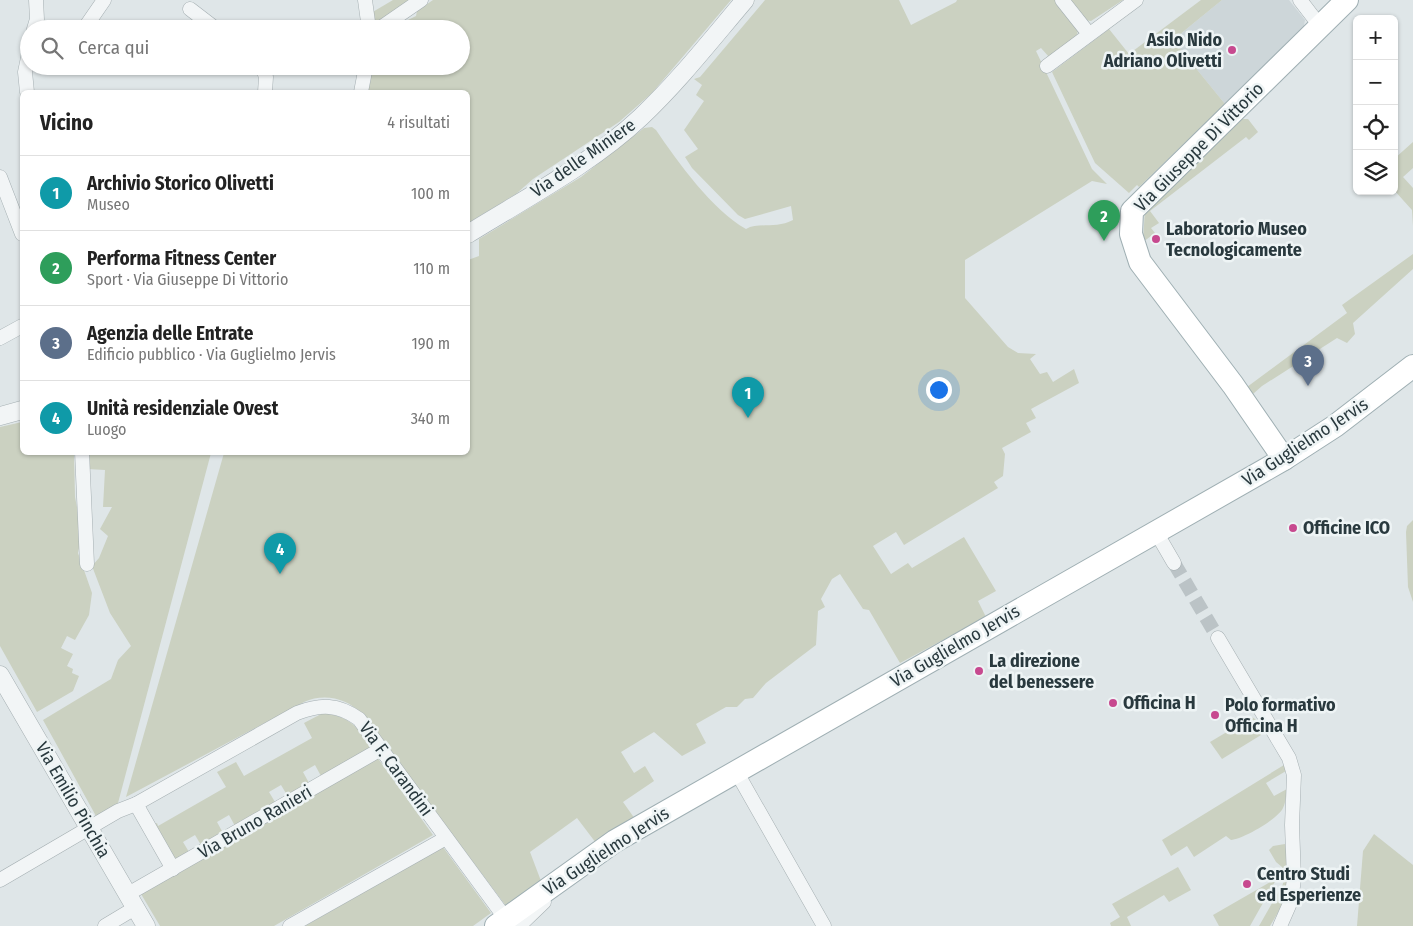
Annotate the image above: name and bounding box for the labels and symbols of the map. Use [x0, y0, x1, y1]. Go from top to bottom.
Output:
place label: Asilo Nido Adriano Olivetti [1103, 29, 1222, 72]
marker: Asilo Nido Adriano Olivetti [1226, 44, 1238, 56]
street label: Via Giuseppe Di Vittorio [1130, 78, 1268, 216]
street label: Via delle Miniere [526, 114, 640, 202]
pin: 2 [1088, 200, 1120, 241]
place label: Laboratorio Museo Tecnologicamente [1166, 218, 1307, 261]
marker: Laboratorio Museo Tecnologicamente [1150, 233, 1162, 245]
pin: 3 [1292, 345, 1324, 386]
pin: 1 [732, 377, 764, 418]
your location [926, 377, 952, 403]
street label: Via Guglielmo Jervis [1238, 393, 1372, 491]
place label: Officine ICO [1303, 517, 1390, 539]
marker: Officine ICO [1287, 522, 1299, 534]
pin: 4 [264, 533, 296, 574]
street label: Via Guglielmo Jervis [886, 600, 1024, 692]
place label: La direzione del benessere [989, 650, 1094, 693]
marker: La direzione del benessere [973, 665, 985, 677]
place label: Officina H [1123, 692, 1196, 714]
place label: Polo formativo Officina H [1225, 694, 1336, 737]
marker: Officina H [1107, 697, 1119, 709]
marker: Polo formativo Officina H [1209, 709, 1221, 721]
street label: Via F. Carandini [354, 718, 438, 820]
street label: Via Emilio Pinchia [31, 738, 115, 862]
street label: Via Bruno Ranieri [194, 781, 316, 863]
street label: Via Guglielmo Jervis [539, 802, 673, 900]
place label: Centro Studi ed Esperienze [1257, 863, 1361, 906]
marker: Centro Studi ed Esperienze [1241, 878, 1253, 890]

